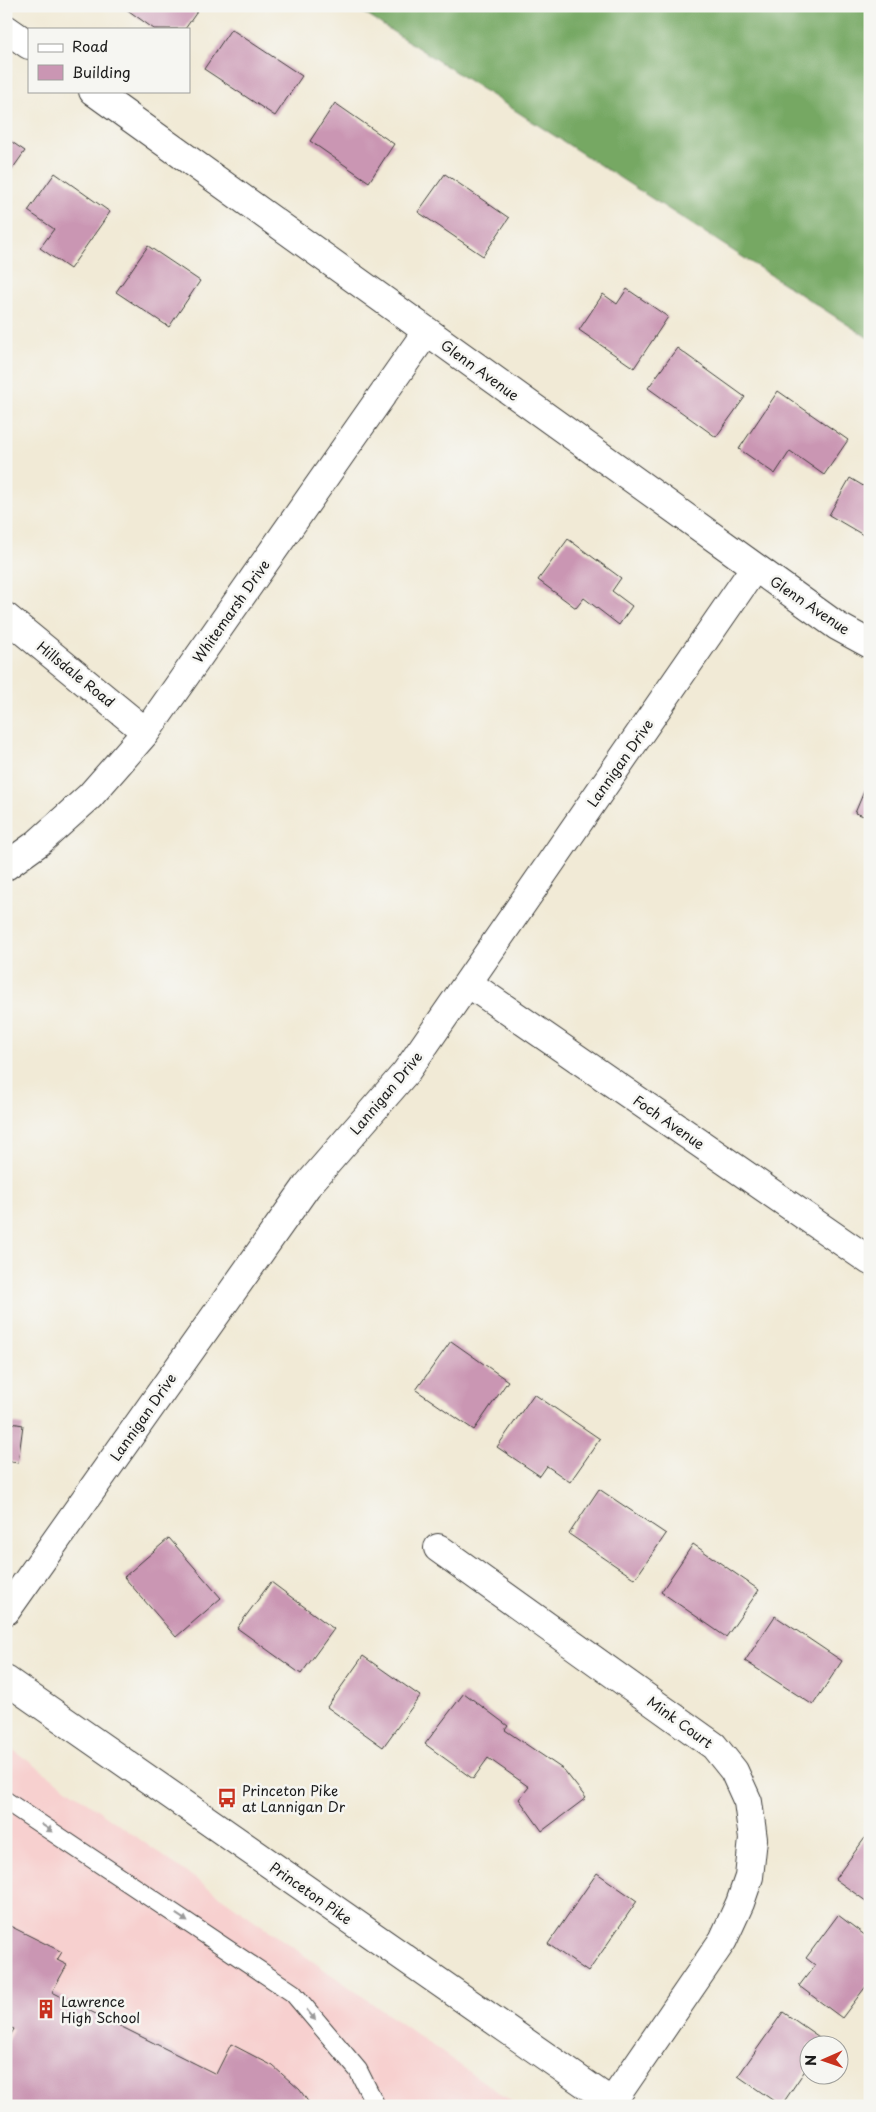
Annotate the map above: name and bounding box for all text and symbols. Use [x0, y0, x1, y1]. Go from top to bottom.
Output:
legend [28, 28, 190, 92]
text: Road [72, 34, 108, 57]
text: Building [72, 60, 131, 83]
street label: Glenn Avenue [437, 334, 524, 406]
street label: Whitemarsh Drive [188, 555, 274, 667]
street label: Glenn Avenue [766, 571, 854, 640]
street label: Hillsdale Road [33, 636, 119, 712]
street label: Lannigan Drive [582, 715, 658, 811]
street label: Lannigan Drive [345, 1047, 427, 1139]
street label: Foch Avenue [629, 1090, 709, 1155]
street label: Lannigan Drive [105, 1369, 181, 1465]
street label: Mink Court [643, 1691, 717, 1753]
place label: Princeton Pike at Lannigan Dr [242, 1780, 346, 1817]
bus stop icon: Princeton Pike at Lannigan Dr [216, 1787, 238, 1809]
one-way arrow [40, 1823, 53, 1833]
street label: Princeton Pike [266, 1857, 356, 1929]
one-way arrow [175, 1913, 188, 1923]
place label: Lawrence High School [61, 1991, 140, 2028]
building icon: Lawrence High School [35, 1998, 57, 2020]
one-way arrow [306, 2008, 317, 2021]
north arrow [798, 2034, 848, 2084]
text: N [800, 2055, 821, 2066]

